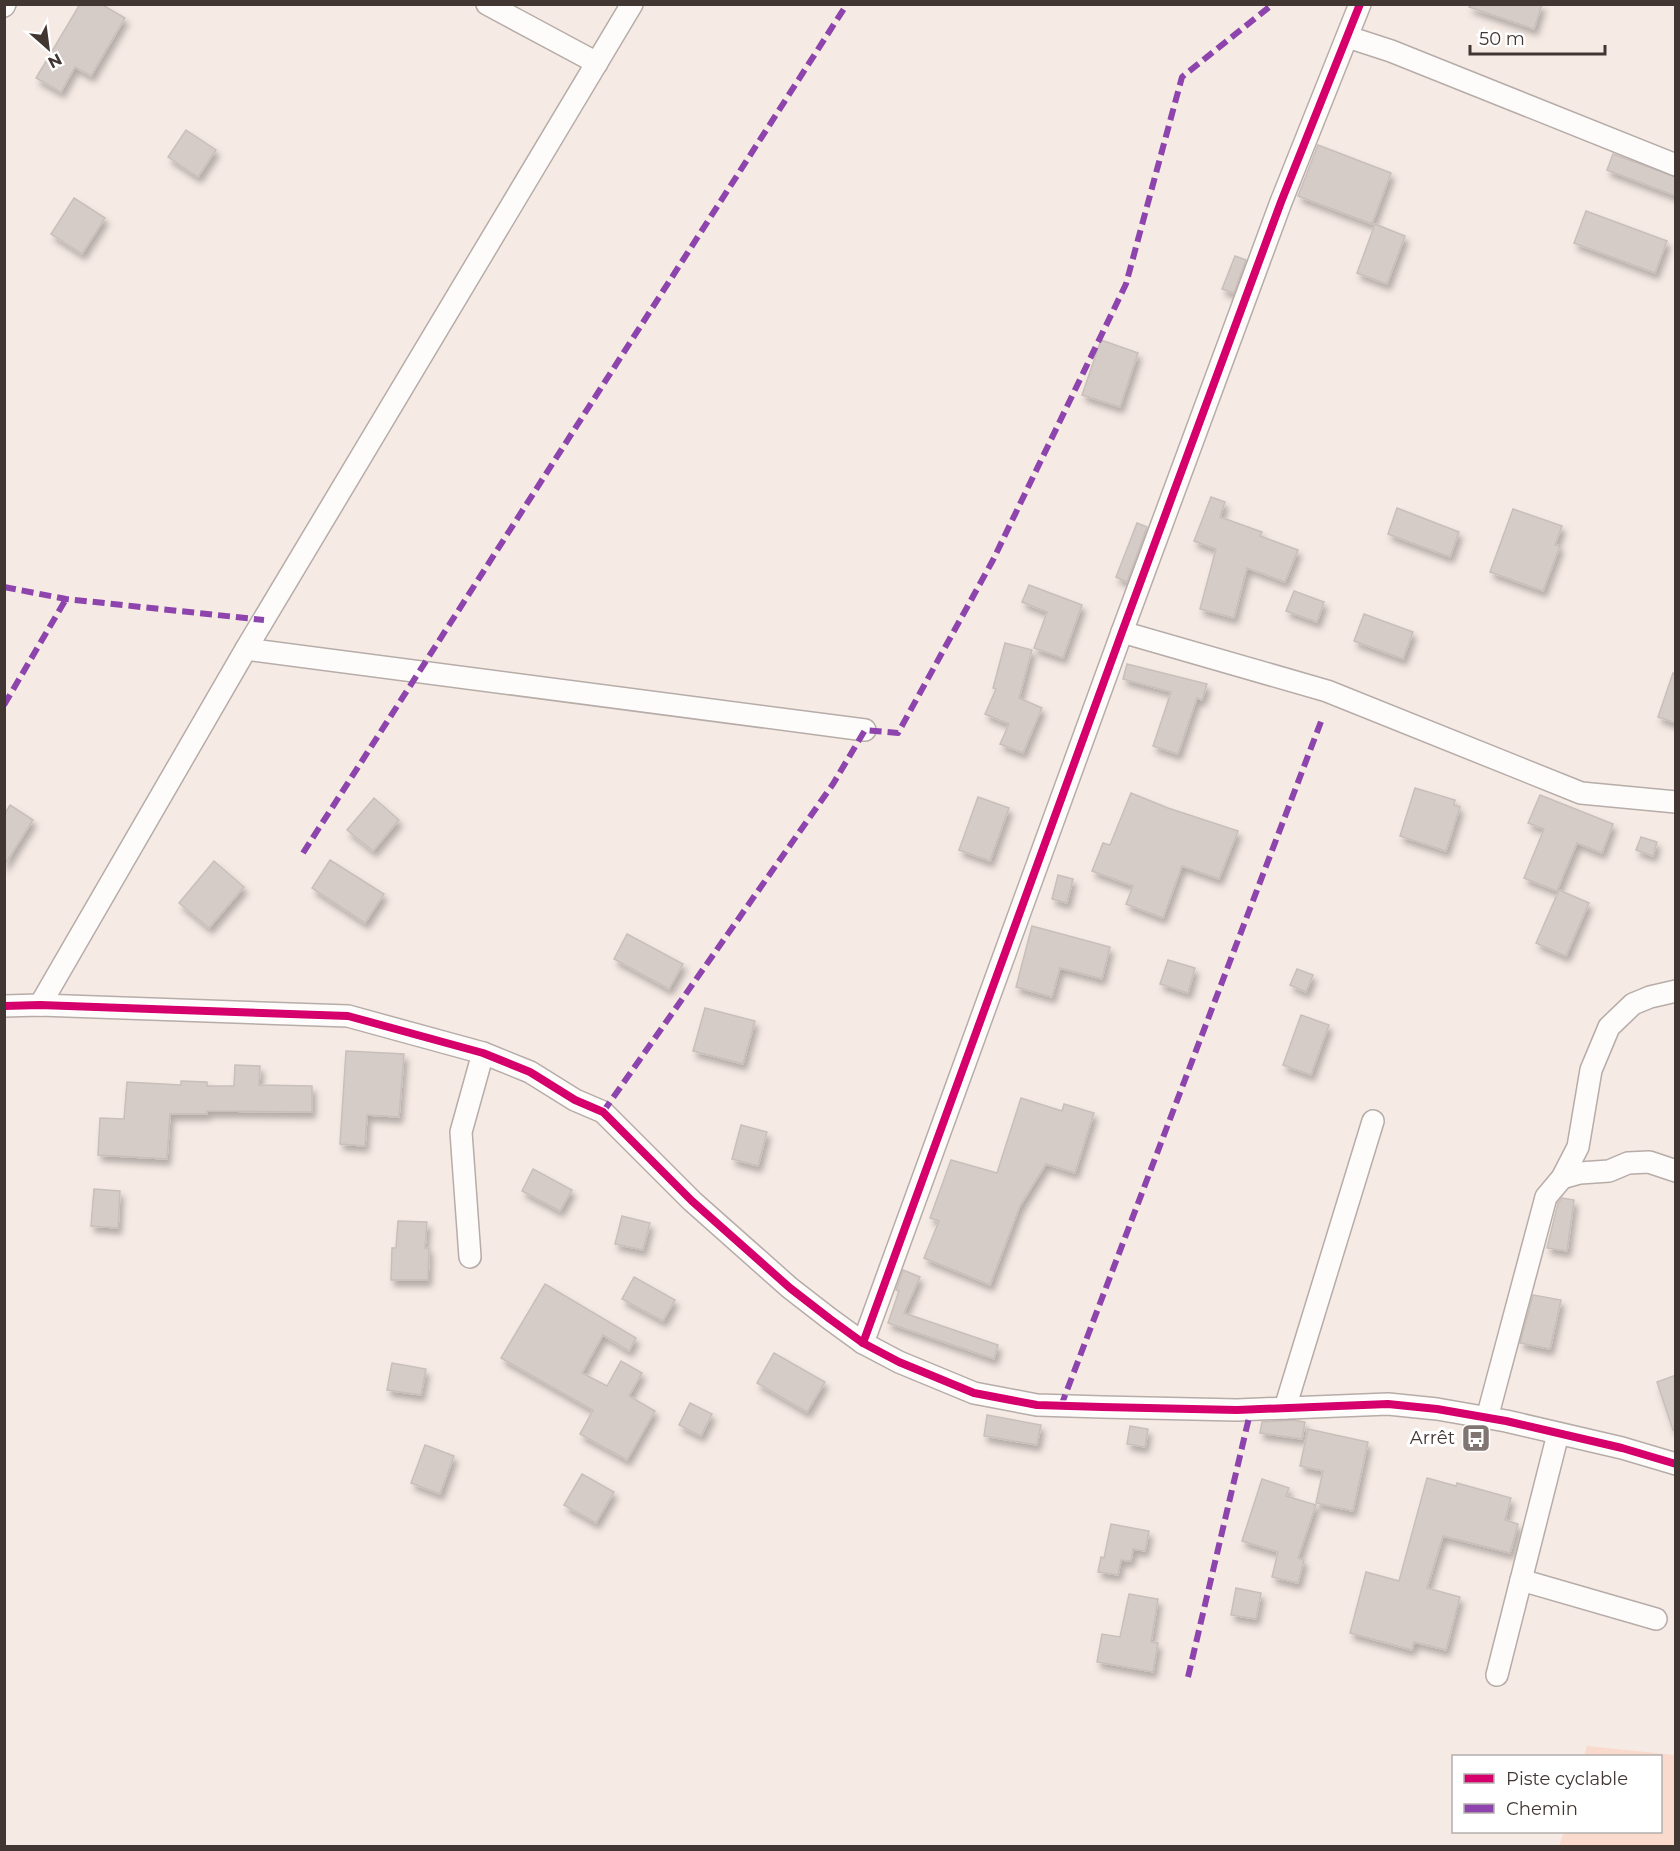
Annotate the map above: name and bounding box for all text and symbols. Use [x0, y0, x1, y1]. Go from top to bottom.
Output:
north arrow [18, 18, 78, 78]
scale bar [1470, 18, 1605, 56]
text: 50 m [1479, 28, 1525, 50]
text: N [45, 49, 65, 72]
bus stop icon: Arrêt [1460, 1422, 1492, 1454]
place label: Arrêt [1410, 1427, 1455, 1449]
legend [1452, 1755, 1662, 1833]
text: Piste cyclable [1506, 1768, 1628, 1790]
text: Chemin [1506, 1798, 1578, 1820]

